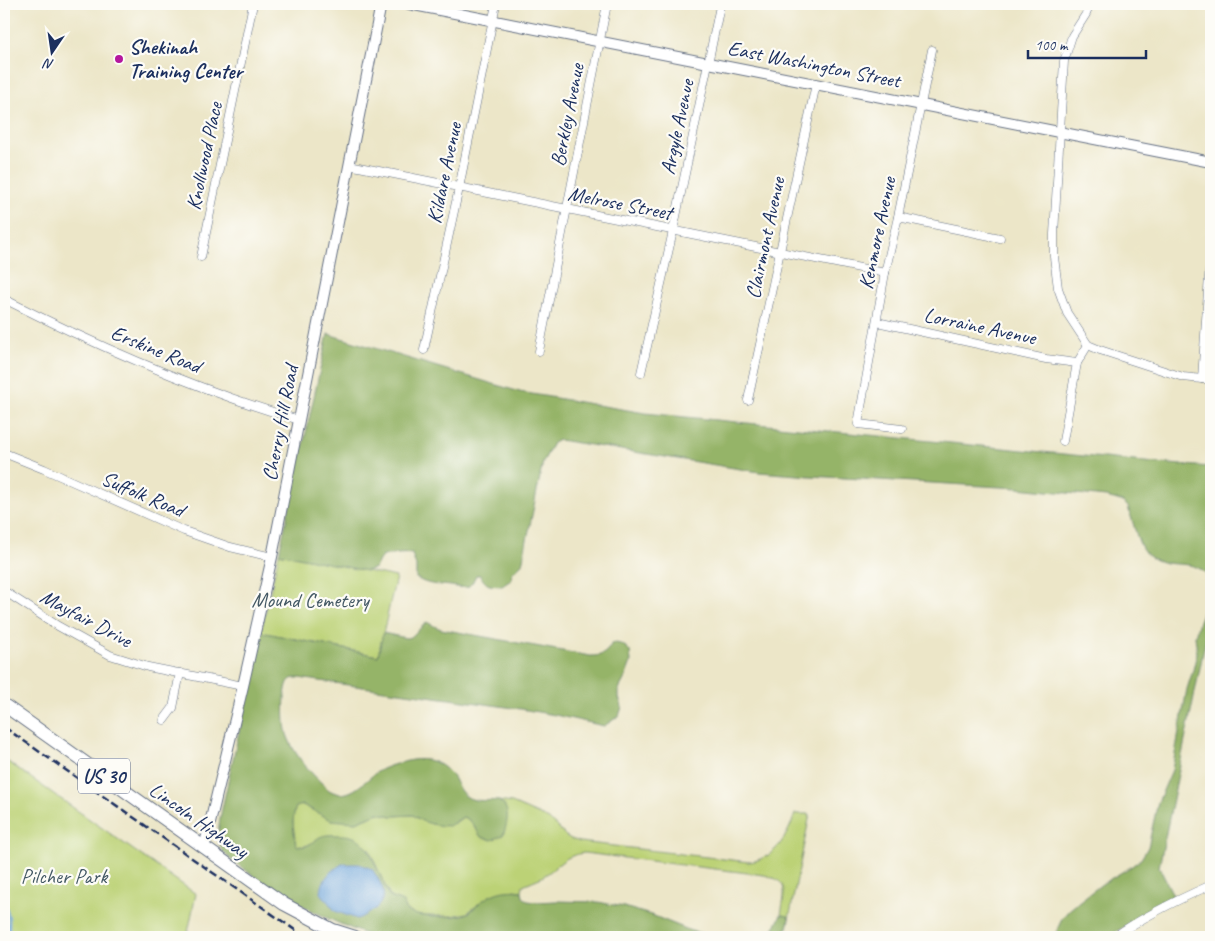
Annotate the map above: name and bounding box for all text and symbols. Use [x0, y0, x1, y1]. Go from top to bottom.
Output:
north arrow [28, 28, 78, 78]
scale bar [1028, 28, 1145, 60]
place label: Shekinah Training Center [129, 34, 245, 84]
street label: East Washington Street [726, 35, 904, 94]
text: 100 m [1035, 36, 1069, 55]
marker: Shekinah Training Center [113, 53, 125, 65]
text: N [41, 54, 55, 73]
street label: Berkley Avenue [544, 60, 590, 169]
street label: Argyle Avenue [654, 75, 700, 177]
street label: Knollwood Place [180, 99, 228, 212]
street label: Kildare Avenue [421, 119, 468, 226]
street label: Kenmore Avenue [852, 173, 902, 291]
street label: Clairmont Avenue [739, 174, 791, 301]
street label: Melrose Street [566, 180, 677, 226]
street label: Lorraine Avenue [922, 301, 1040, 351]
street label: Erskine Road [107, 319, 208, 380]
street label: Cherry Hill Road [256, 359, 305, 483]
street label: Suffolk Road [98, 465, 191, 524]
street label: Mayfair Drive [36, 583, 137, 653]
park label: Mound Cemetery [251, 587, 370, 613]
road number: US 30 [78, 758, 130, 794]
street label: Lincoln Highway [144, 776, 255, 865]
park label: Pilcher Park [21, 863, 109, 889]

